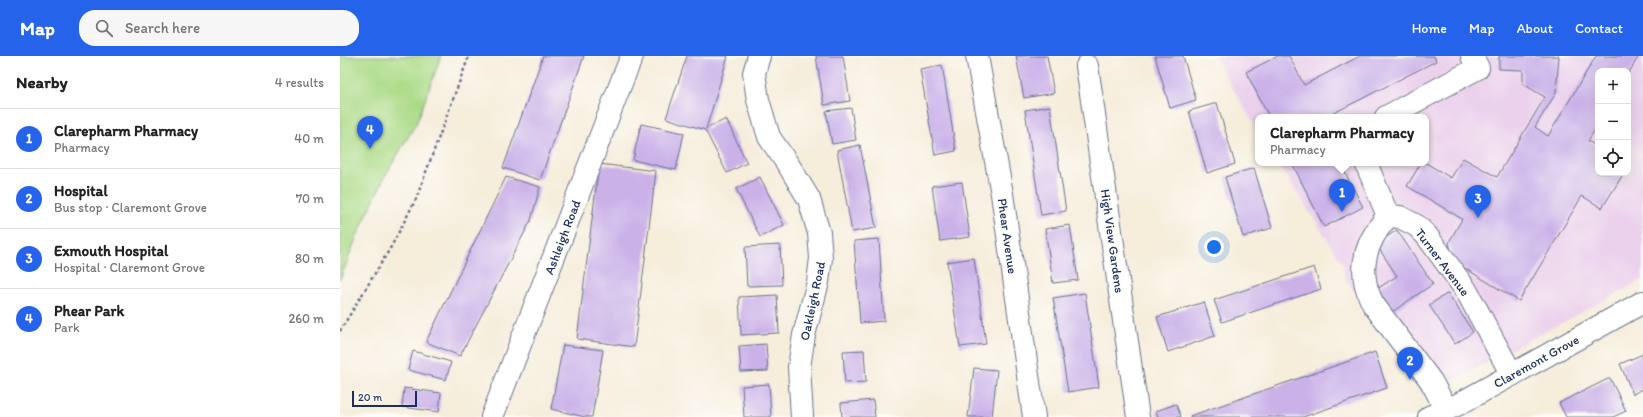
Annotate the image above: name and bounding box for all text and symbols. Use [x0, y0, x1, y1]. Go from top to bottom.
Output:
search box [79, 10, 359, 46]
text: Map [20, 17, 55, 40]
icon: search [93, 17, 115, 39]
text: Search here [125, 19, 200, 37]
text: Home [1412, 20, 1447, 37]
text: Map [1469, 20, 1495, 37]
text: About [1517, 20, 1553, 37]
text: Contact [1575, 20, 1623, 37]
map controls [1595, 68, 1631, 176]
button: + [1595, 68, 1631, 104]
text: Nearby [16, 72, 68, 92]
text: 4 results [275, 75, 324, 90]
button: − [1595, 104, 1631, 140]
popup [1255, 114, 1429, 166]
pin: 4 [357, 116, 383, 149]
text: Clarepharm Pharmacy [54, 122, 198, 140]
text: Clarepharm Pharmacy [1270, 124, 1414, 142]
text: 1 [26, 131, 32, 146]
text: 40 m [294, 131, 324, 146]
text: Pharmacy [54, 140, 110, 155]
button: locate [1595, 140, 1631, 176]
text: Pharmacy [1270, 142, 1326, 157]
pin: 1 [1329, 179, 1355, 212]
text: Hospital [54, 182, 108, 200]
pin: 3 [1465, 185, 1491, 218]
street label: High View Gardens [1098, 188, 1127, 294]
text: 2 [26, 191, 32, 206]
text: 70 m [296, 191, 324, 206]
street label: Phear Avenue [995, 197, 1020, 275]
street label: Ashleigh Road [541, 198, 584, 277]
text: Bus stop · Claremont Grove [54, 200, 207, 215]
street label: Turner Avenue [1412, 226, 1473, 299]
your location [1204, 237, 1224, 257]
text: Exmouth Hospital [54, 242, 168, 260]
text: 3 [25, 251, 33, 266]
text: 80 m [295, 251, 324, 266]
text: Hospital · Claremont Grove [54, 260, 205, 275]
street label: Oakleigh Road [797, 260, 828, 342]
text: Phear Park [54, 302, 124, 320]
text: 4 [25, 311, 33, 326]
text: 260 m [288, 311, 324, 326]
text: Park [54, 320, 80, 335]
street label: Claremont Grove [1491, 332, 1582, 391]
pin: 2 [1397, 347, 1423, 380]
scale bar [352, 389, 417, 408]
text: 20 m [358, 391, 382, 404]

